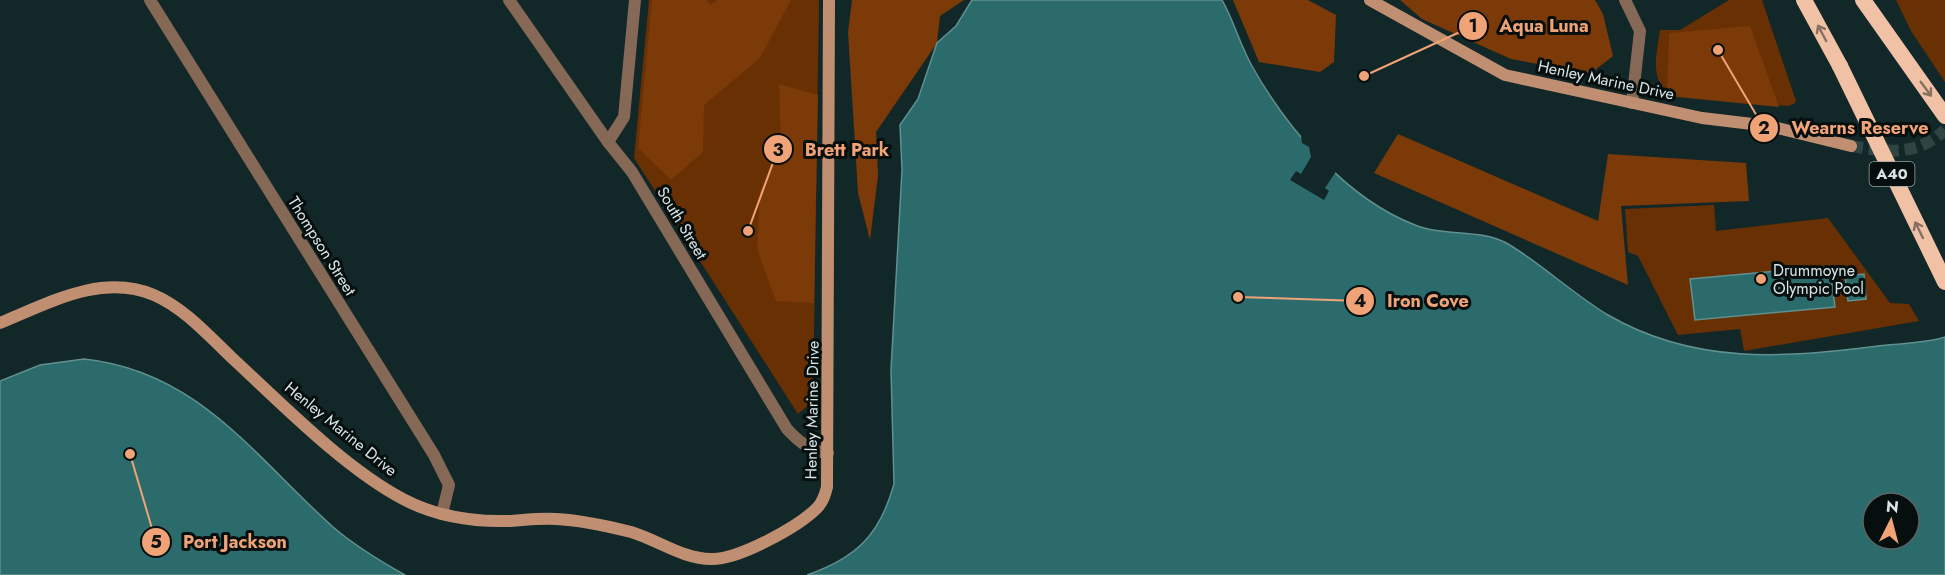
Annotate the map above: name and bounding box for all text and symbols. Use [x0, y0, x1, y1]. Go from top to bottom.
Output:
callout: Aqua Luna [1458, 8, 1601, 44]
text: 1 [1468, 13, 1478, 39]
text: Aqua Luna [1498, 13, 1589, 39]
one-way arrow [1816, 25, 1828, 42]
street label: Henley Marine Drive [1536, 54, 1676, 106]
one-way arrow [1919, 81, 1932, 97]
callout: Wearns Reserve [1749, 110, 1940, 146]
text: 2 [1758, 115, 1770, 141]
text: Wearns Reserve [1791, 115, 1929, 141]
callout: Brett Park [763, 131, 901, 167]
text: 3 [772, 137, 784, 163]
text: Brett Park [805, 137, 890, 163]
road number: A40 [1870, 162, 1914, 186]
street label: South Street [651, 182, 713, 264]
street label: Thompson Street [282, 192, 362, 300]
one-way arrow [1912, 221, 1924, 239]
place label: Drummoyne Olympic Pool [1773, 259, 1864, 300]
marker: Drummoyne Olympic Pool [1754, 272, 1768, 286]
callout: Iron Cove [1345, 283, 1480, 319]
text: 4 [1354, 288, 1366, 314]
text: Iron Cove [1387, 288, 1469, 314]
street label: Henley Marine Drive [799, 340, 825, 480]
street label: Henley Marine Drive [280, 376, 402, 482]
north arrow [1861, 491, 1921, 551]
text: N [1885, 494, 1900, 519]
callout: Port Jackson [141, 524, 299, 560]
text: 5 [150, 529, 162, 555]
text: Port Jackson [183, 529, 287, 555]

